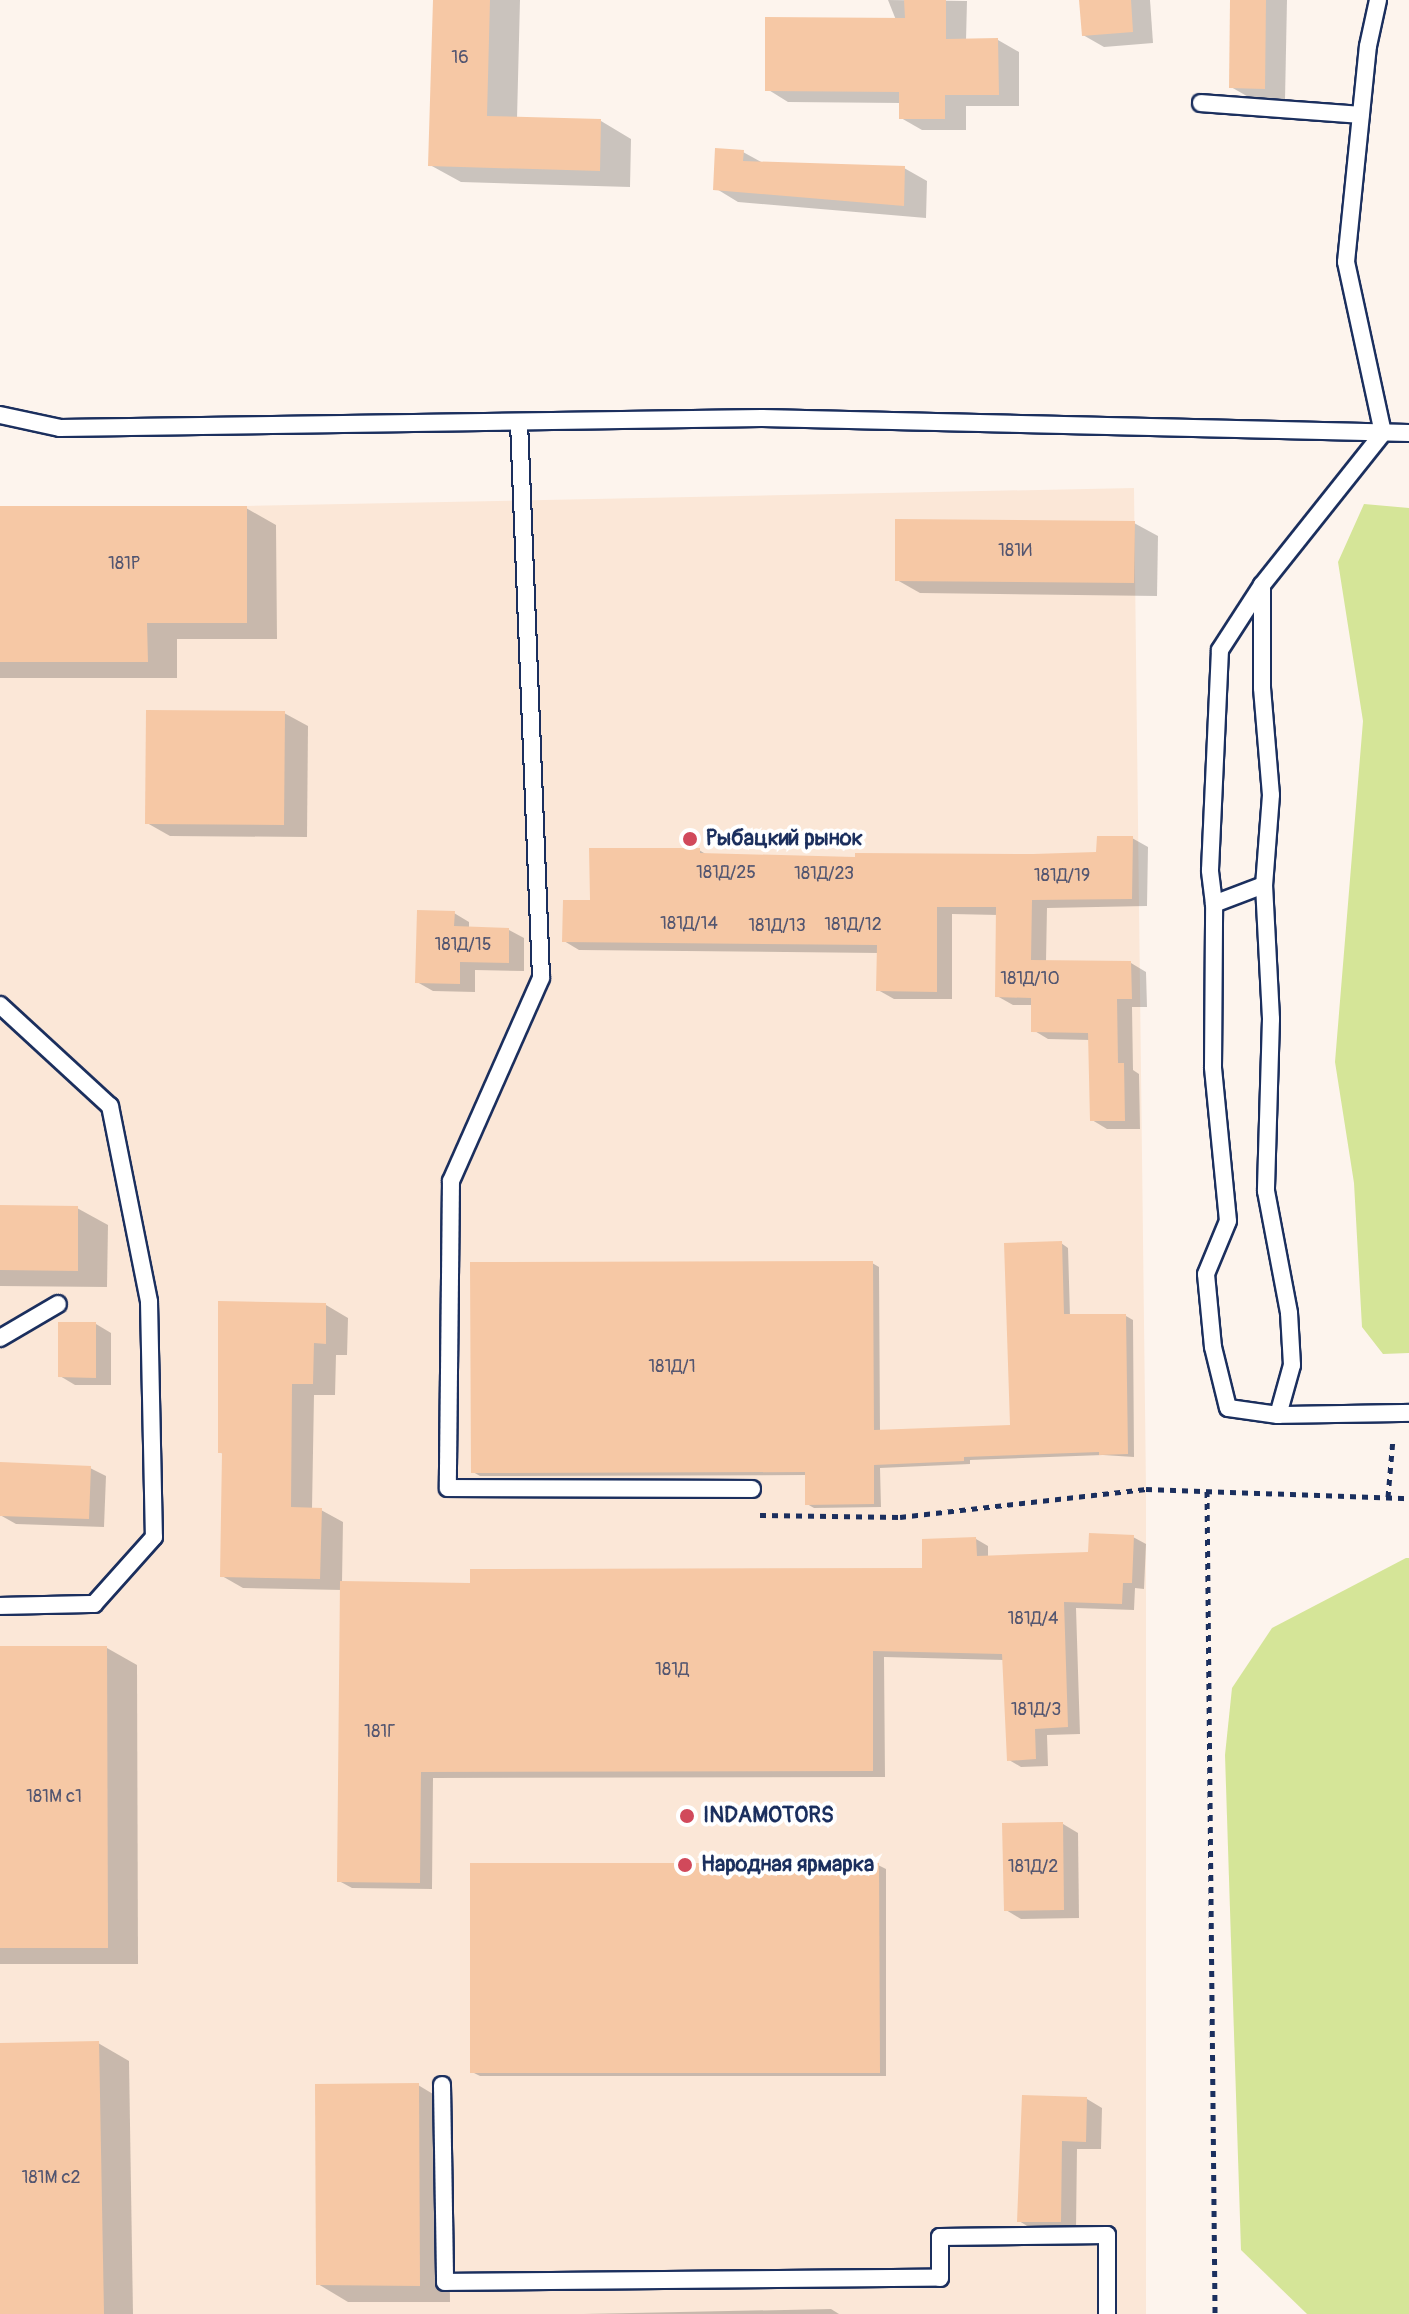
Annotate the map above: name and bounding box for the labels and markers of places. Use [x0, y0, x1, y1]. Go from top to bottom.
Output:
place label: Рыбацкий рынок [706, 826, 863, 852]
marker: Рыбацкий рынок [681, 830, 699, 848]
place label: INDAMOTORS [703, 1803, 834, 1829]
marker: INDAMOTORS [678, 1807, 696, 1825]
place label: Народная ярмарка [701, 1852, 874, 1878]
marker: Народная ярмарка [676, 1856, 694, 1874]

